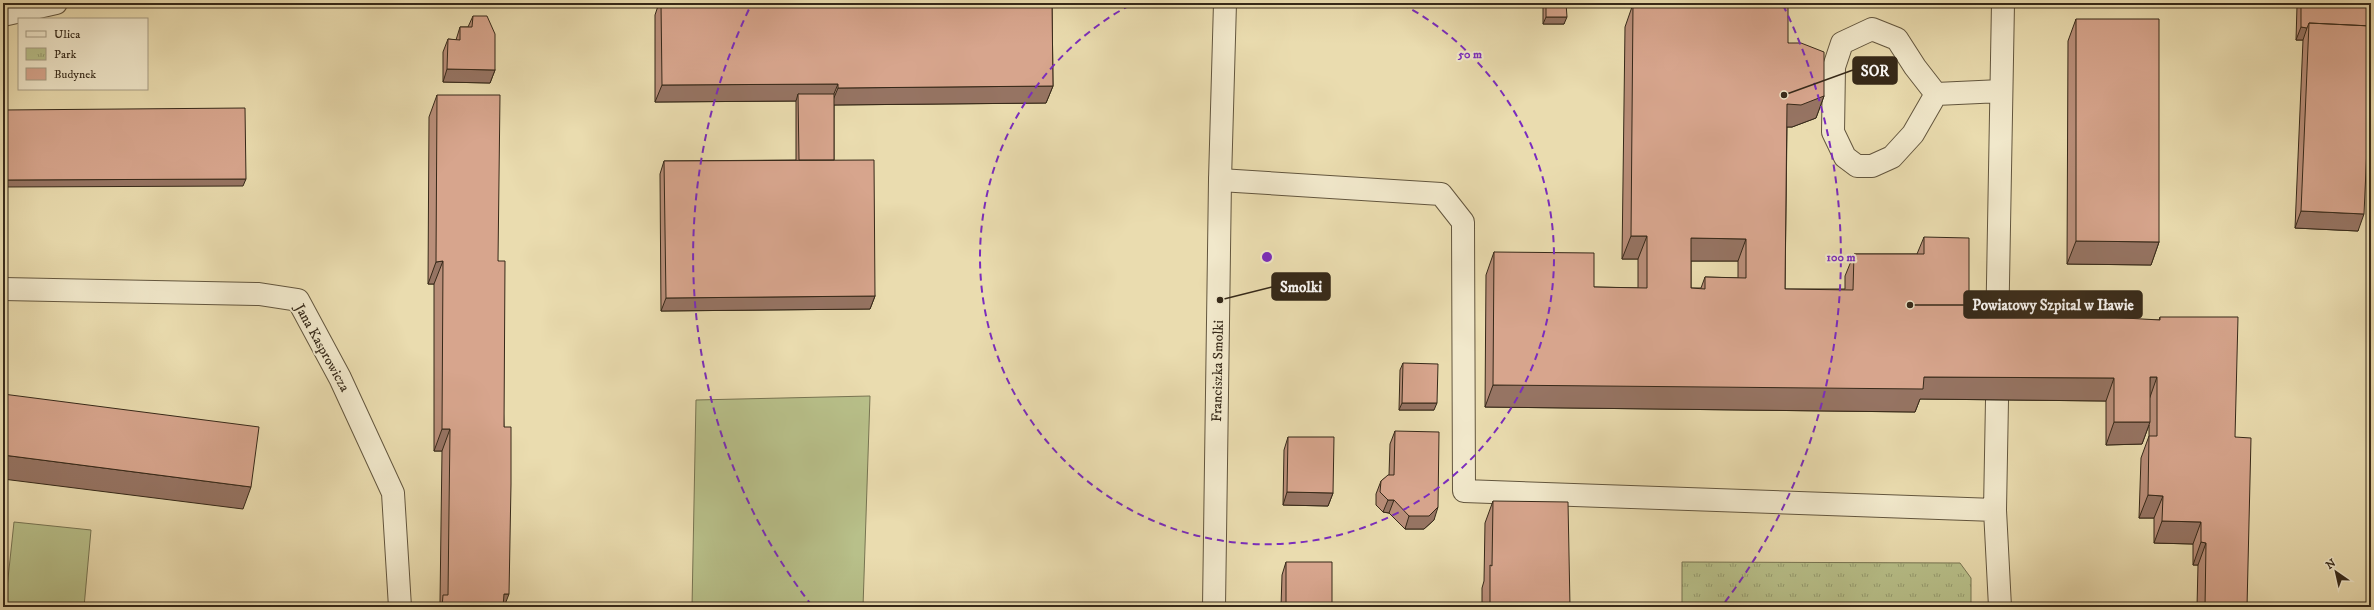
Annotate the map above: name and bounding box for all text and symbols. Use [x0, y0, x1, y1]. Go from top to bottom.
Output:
legend [18, 18, 148, 90]
text: Ulica [54, 27, 81, 42]
text: Park [54, 47, 76, 62]
text: 50 m [1457, 47, 1482, 62]
callout: SOR [1853, 57, 1897, 84]
text: SOR [1861, 62, 1890, 81]
text: Budynek [54, 67, 96, 82]
centre of rings [1260, 250, 1274, 264]
text: 100 m [1827, 250, 1855, 265]
callout: Smolki [1272, 273, 1330, 300]
text: Smolki [1280, 278, 1322, 297]
callout: Powiatowy Szpital w Iławie [1964, 291, 2142, 318]
text: Powiatowy Szpital w Iławie [1972, 296, 2135, 315]
street label: Jana Kasprowicza [290, 299, 354, 395]
street label: Franciszka Smolki [1208, 320, 1228, 422]
north arrow [2316, 552, 2356, 592]
text: N [2323, 556, 2339, 573]

